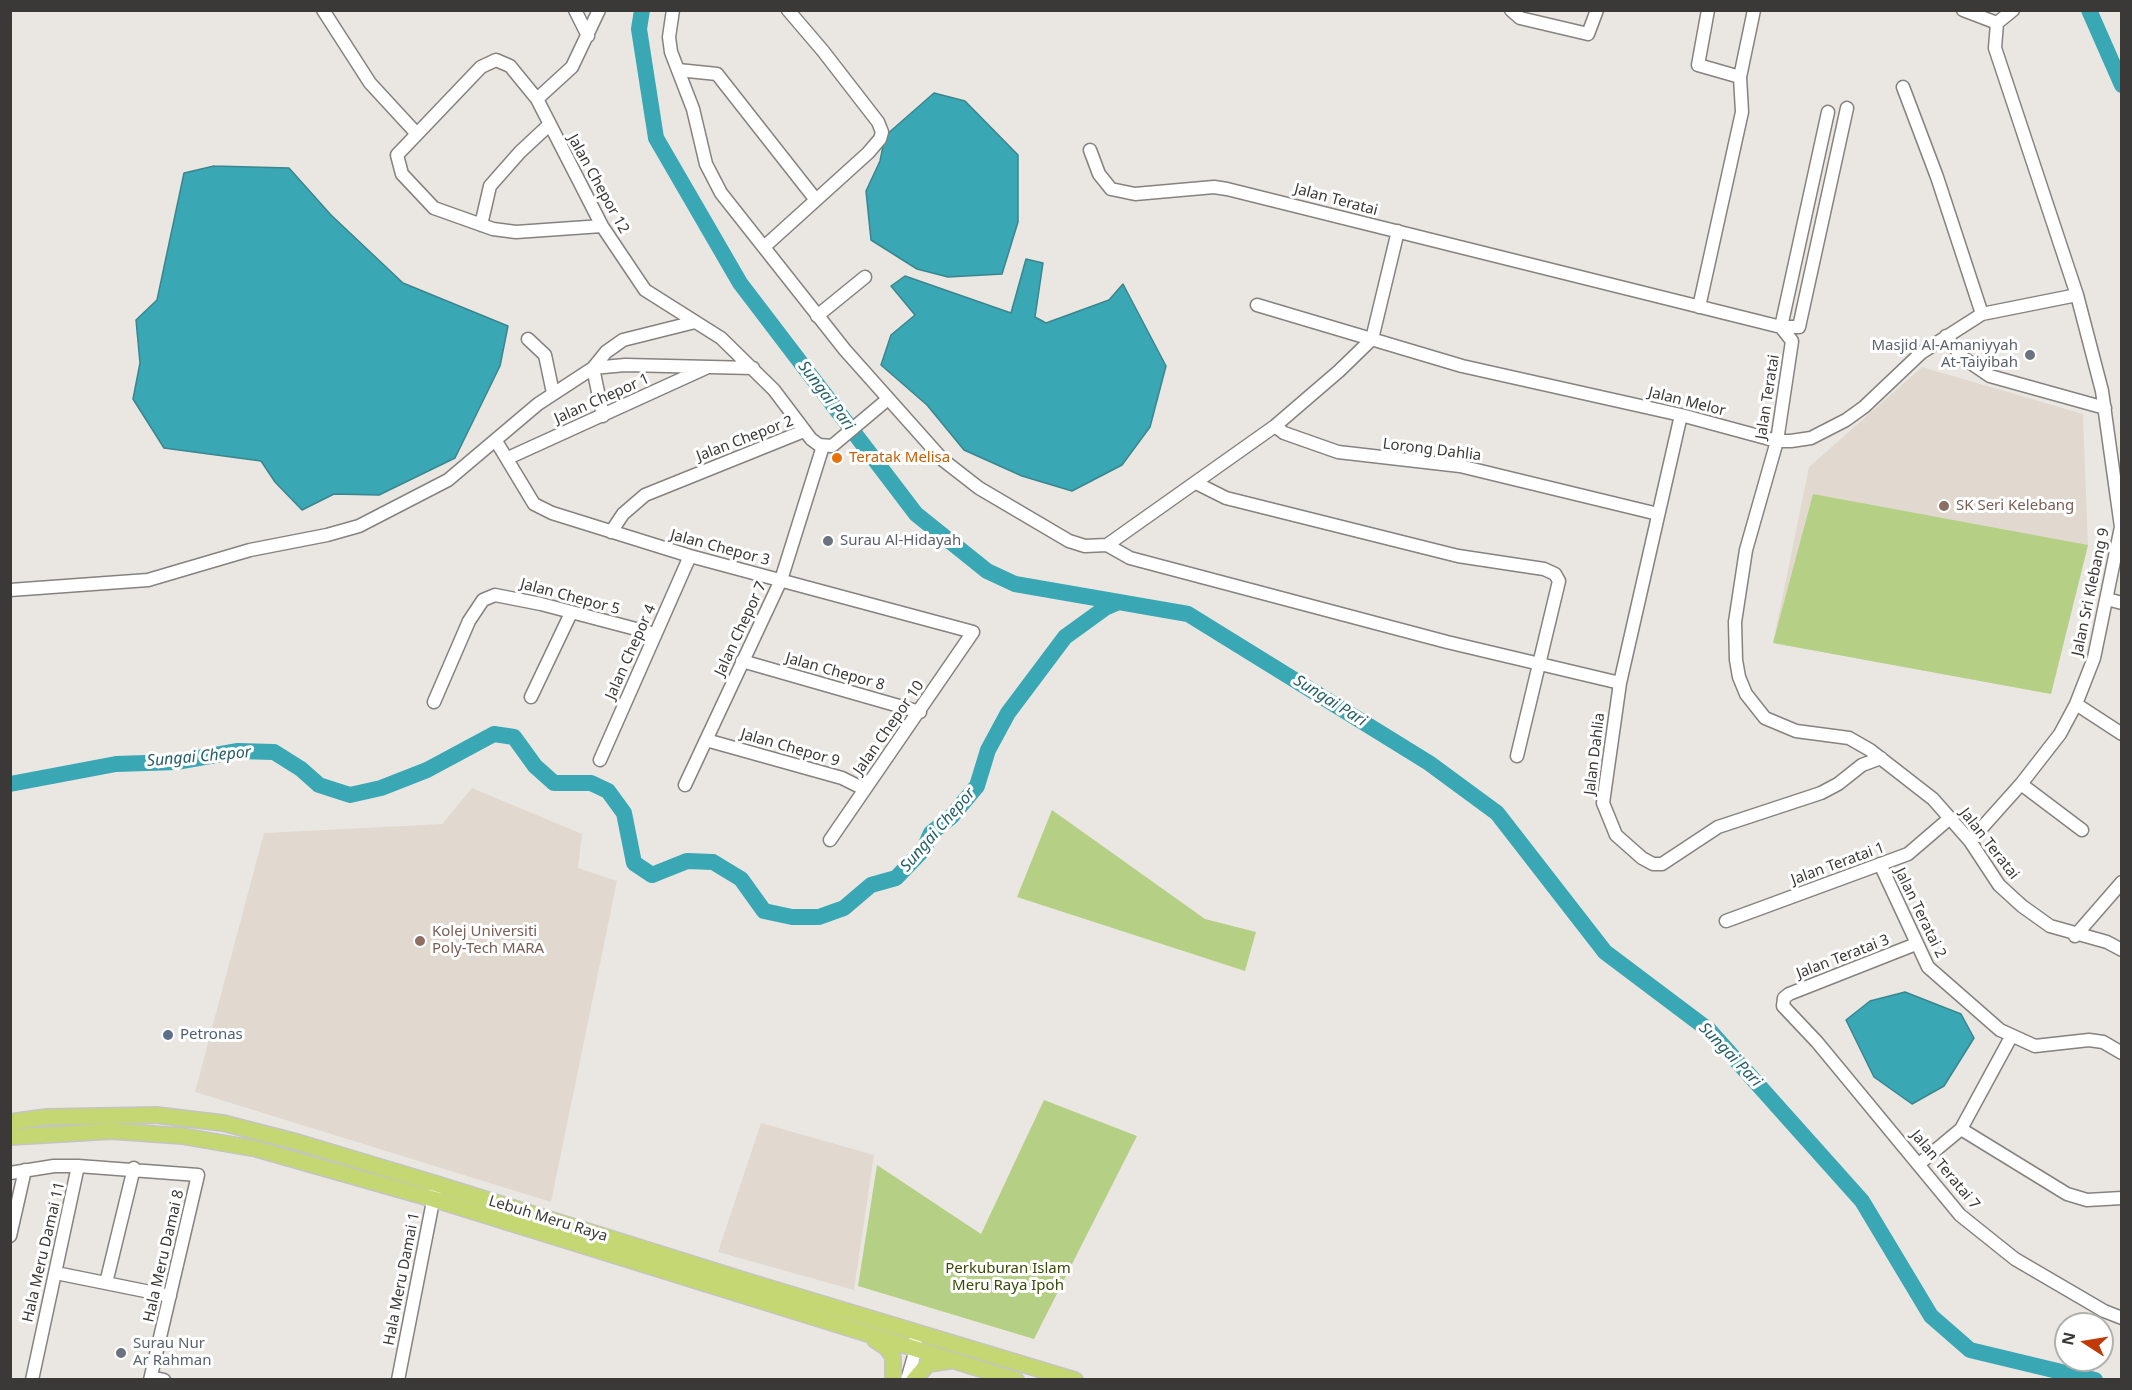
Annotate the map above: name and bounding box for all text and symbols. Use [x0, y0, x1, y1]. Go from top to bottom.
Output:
street label: Jalan Chepor 12 [563, 131, 633, 237]
street label: Jalan Teratai [1292, 180, 1380, 220]
place label: Masjid Al-Amaniyyah At-Taiyibah [1871, 337, 2018, 372]
marker: Masjid Al-Amaniyyah At-Taiyibah [2023, 348, 2037, 362]
street label: Jalan Teratai [1752, 353, 1784, 441]
water label: Sungai Pari [794, 358, 858, 434]
street label: Jalan Chepor 1 [552, 370, 652, 428]
street label: Jalan Melor [1646, 384, 1728, 420]
street label: Jalan Chepor 2 [694, 412, 796, 466]
street label: Lorong Dahlia [1382, 435, 1482, 465]
place label: Teratak Melisa [849, 449, 950, 467]
marker: Teratak Melisa [830, 451, 844, 465]
place label: SK Seri Kelebang [1956, 497, 2074, 515]
marker: SK Seri Kelebang [1937, 499, 1951, 513]
street label: Jalan Chepor 3 [668, 526, 772, 570]
street label: Jalan Sri Klebang 9 [2069, 526, 2113, 658]
place label: Surau Al-Hidayah [840, 532, 961, 550]
marker: Surau Al-Hidayah [821, 534, 835, 548]
street label: Jalan Chepor 5 [518, 575, 622, 619]
street label: Jalan Chepor 7 [711, 579, 771, 679]
street label: Jalan Chepor 4 [602, 602, 660, 702]
street label: Jalan Chepor 8 [783, 649, 887, 695]
water label: Sungai Pari [1290, 671, 1370, 731]
street label: Jalan Chepor 10 [850, 677, 928, 779]
street label: Jalan Dahlia [1581, 712, 1609, 796]
street label: Jalan Chepor 9 [738, 725, 842, 771]
water label: Sungai Chepor [146, 743, 252, 771]
water label: Sungai Chepor [896, 784, 980, 876]
street label: Jalan Teratai [1956, 805, 2022, 883]
street label: Jalan Teratai 1 [1789, 839, 1887, 889]
street label: Jalan Teratai 2 [1890, 865, 1950, 961]
place label: Kolej Universiti Poly-Tech MARA [432, 923, 544, 958]
street label: Jalan Teratai 3 [1794, 931, 1892, 983]
marker: Kolej Universiti Poly-Tech MARA [413, 934, 427, 948]
water label: Sungai Pari [1695, 1019, 1765, 1091]
place label: Petronas [180, 1026, 243, 1044]
marker: Petronas [161, 1028, 175, 1042]
street label: Jalan Teratai 7 [1907, 1127, 1983, 1213]
street label: Hala Meru Damai 11 [19, 1180, 69, 1324]
street label: Hala Meru Damai 8 [140, 1188, 188, 1324]
street label: Lebuh Meru Raya [486, 1192, 610, 1246]
street label: Hala Meru Damai 1 [380, 1211, 424, 1347]
park label: Perkuburan Islam Meru Raya Ipoh [945, 1260, 1071, 1295]
north arrow [2054, 1312, 2114, 1372]
text: N [2056, 1330, 2080, 1347]
place label: Surau Nur Ar Rahman [133, 1335, 211, 1370]
marker: Surau Nur Ar Rahman [114, 1346, 128, 1360]

